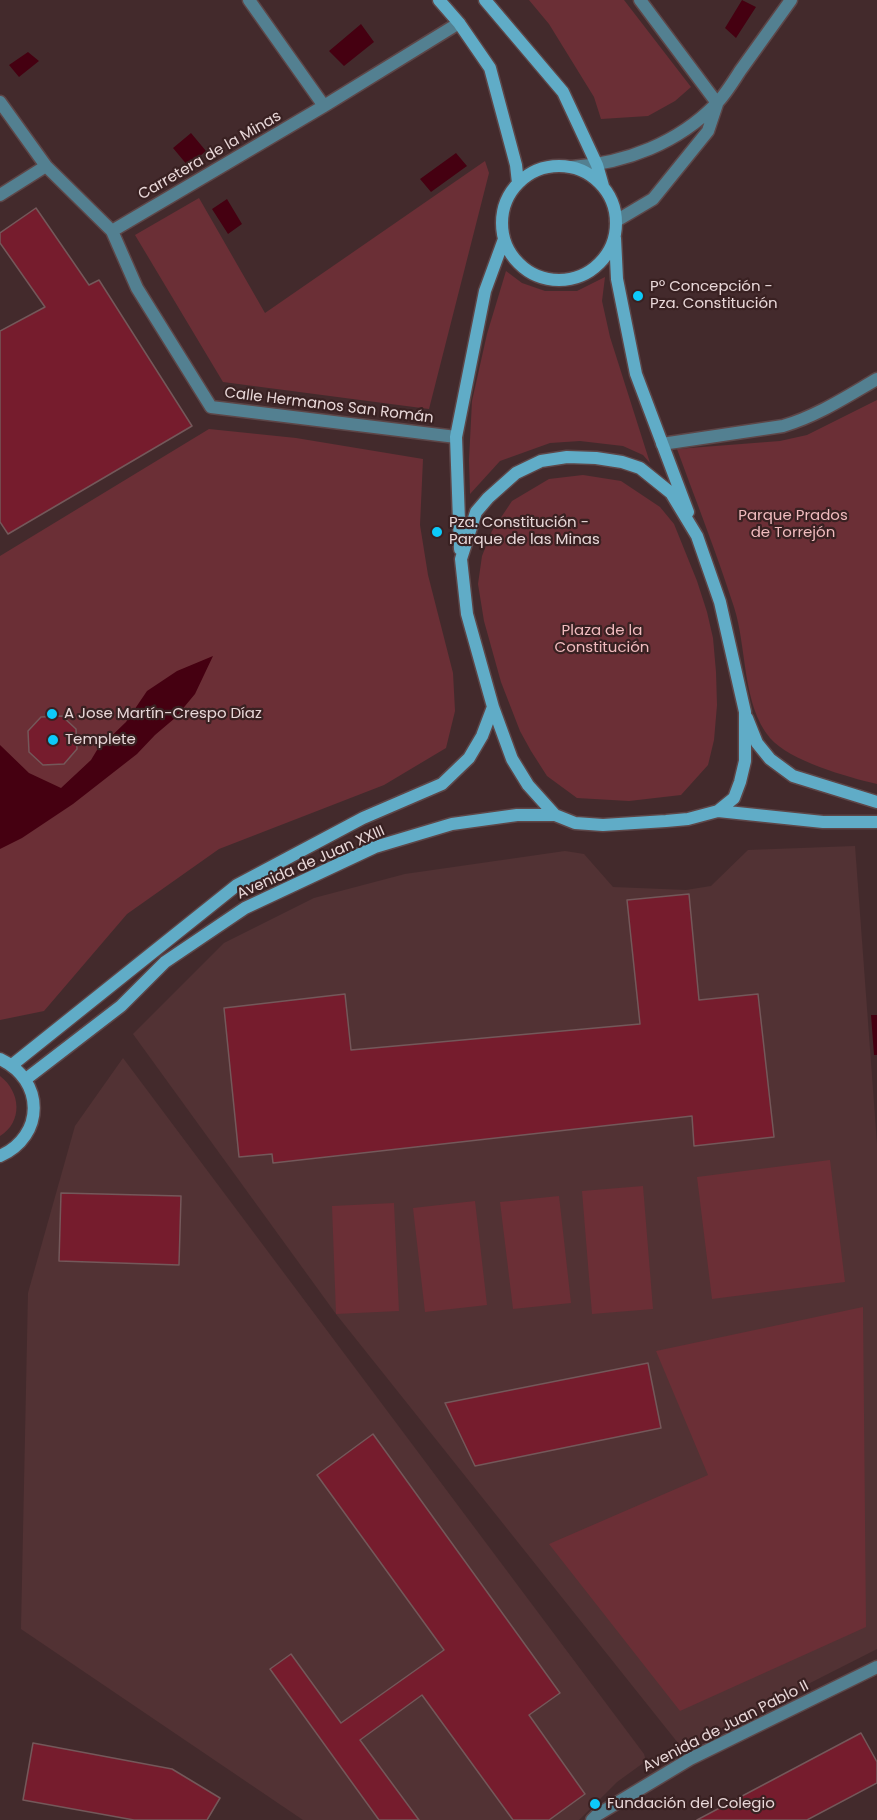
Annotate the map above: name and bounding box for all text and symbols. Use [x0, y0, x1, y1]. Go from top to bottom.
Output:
street label: Carretera de la Minas [135, 108, 285, 204]
place label: Pº Concepción - Pza. Constitución [650, 278, 778, 313]
marker: Pº Concepción - Pza. Constitución [631, 289, 645, 303]
street label: Calle Hermanos San Román [223, 384, 435, 428]
park label: Parque Prados de Torrejón [738, 507, 848, 542]
place label: Pza. Constitución - Parque de las Minas [449, 514, 600, 549]
marker: Pza. Constitución - Parque de las Minas [430, 525, 444, 539]
park label: Plaza de la Constitución [555, 622, 649, 657]
place label: A Jose Martín-Crespo Díaz [64, 705, 262, 723]
marker: A Jose Martín-Crespo Díaz [45, 707, 59, 721]
place label: Templete [65, 731, 136, 749]
marker: Templete [46, 733, 60, 747]
street label: Avenida de Juan XXIII [234, 822, 388, 904]
street label: Avenida de Juan Pablo II [640, 1677, 812, 1777]
place label: Fundación del Colegio [607, 1795, 775, 1813]
marker: Fundación del Colegio [588, 1797, 602, 1811]

